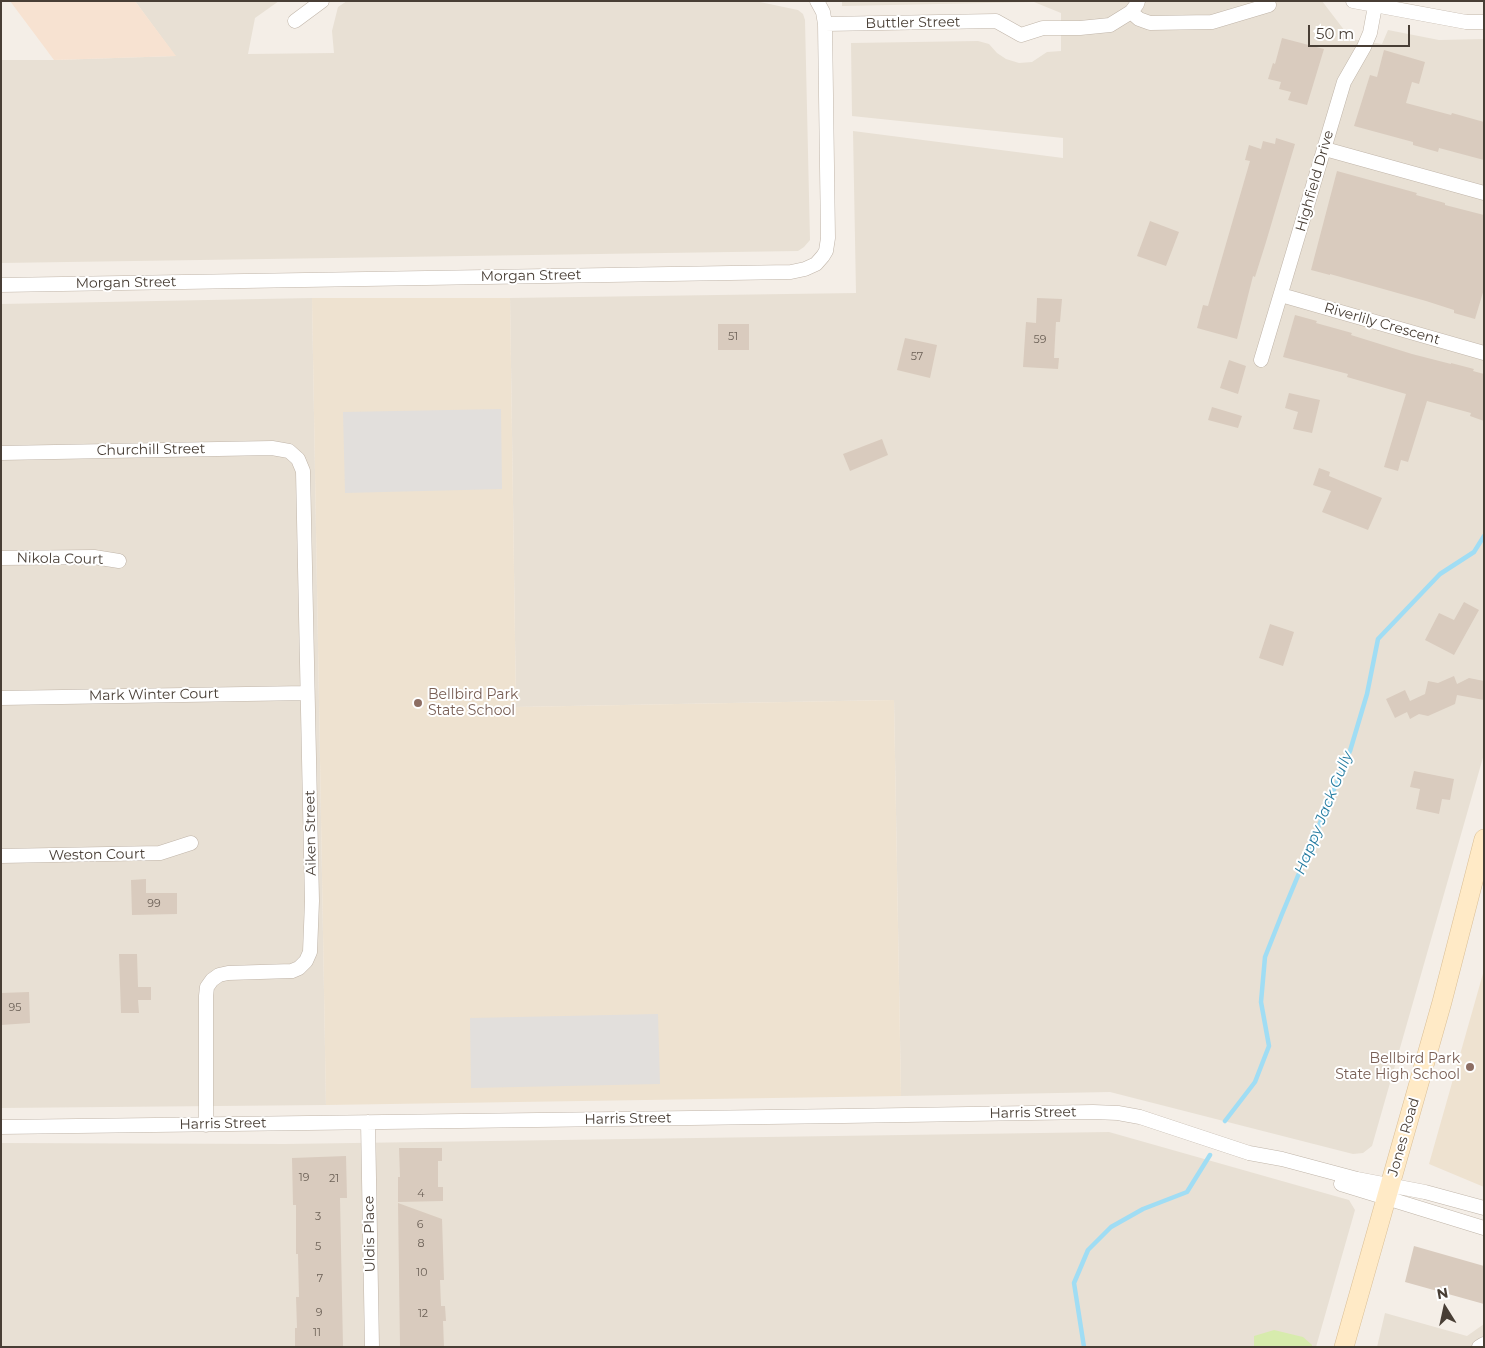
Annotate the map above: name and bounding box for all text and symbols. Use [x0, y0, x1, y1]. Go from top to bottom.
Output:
street label: Buttler Street [865, 14, 961, 32]
scale bar [1310, 15, 1412, 47]
text: 50 m [1316, 24, 1354, 43]
street label: Highfield Drive [1292, 128, 1338, 234]
street label: Morgan Street [480, 267, 582, 285]
street label: Morgan Street [75, 274, 177, 292]
street label: Riverlily Crescent [1322, 299, 1442, 349]
house number: 51 [728, 330, 738, 344]
house number: 59 [1034, 333, 1046, 347]
house number: 57 [911, 350, 923, 364]
street label: Churchill Street [96, 441, 206, 459]
street label: Nikola Court [16, 550, 104, 568]
street label: Mark Winter Court [89, 685, 219, 705]
place label: Bellbird Park State School [428, 687, 518, 720]
marker: Bellbird Park State School [412, 697, 424, 709]
water label: Happy Jack Gully [1291, 749, 1357, 877]
street label: Aiken Street [302, 790, 320, 876]
street label: Weston Court [49, 846, 145, 864]
house number: 99 [147, 897, 161, 911]
house number: 95 [9, 1001, 21, 1015]
place label: Bellbird Park State High School [1335, 1051, 1460, 1084]
marker: Bellbird Park State High School [1464, 1061, 1476, 1073]
street label: Jones Road [1385, 1096, 1423, 1178]
street label: Harris Street [989, 1104, 1077, 1122]
street label: Harris Street [584, 1110, 672, 1128]
street label: Harris Street [179, 1115, 267, 1133]
house number: 19 [299, 1171, 309, 1185]
house number: 21 [329, 1172, 339, 1186]
house number: 4 [417, 1187, 425, 1201]
street label: Uldis Place [361, 1195, 379, 1273]
house number: 3 [315, 1210, 321, 1224]
house number: 6 [417, 1218, 423, 1232]
house number: 8 [417, 1237, 425, 1251]
house number: 5 [315, 1240, 321, 1254]
house number: 10 [416, 1266, 428, 1280]
house number: 7 [317, 1272, 323, 1286]
north arrow [1420, 1283, 1470, 1333]
text: N [1435, 1283, 1450, 1303]
house number: 9 [316, 1306, 322, 1320]
house number: 12 [418, 1307, 428, 1321]
house number: 11 [313, 1326, 321, 1340]

